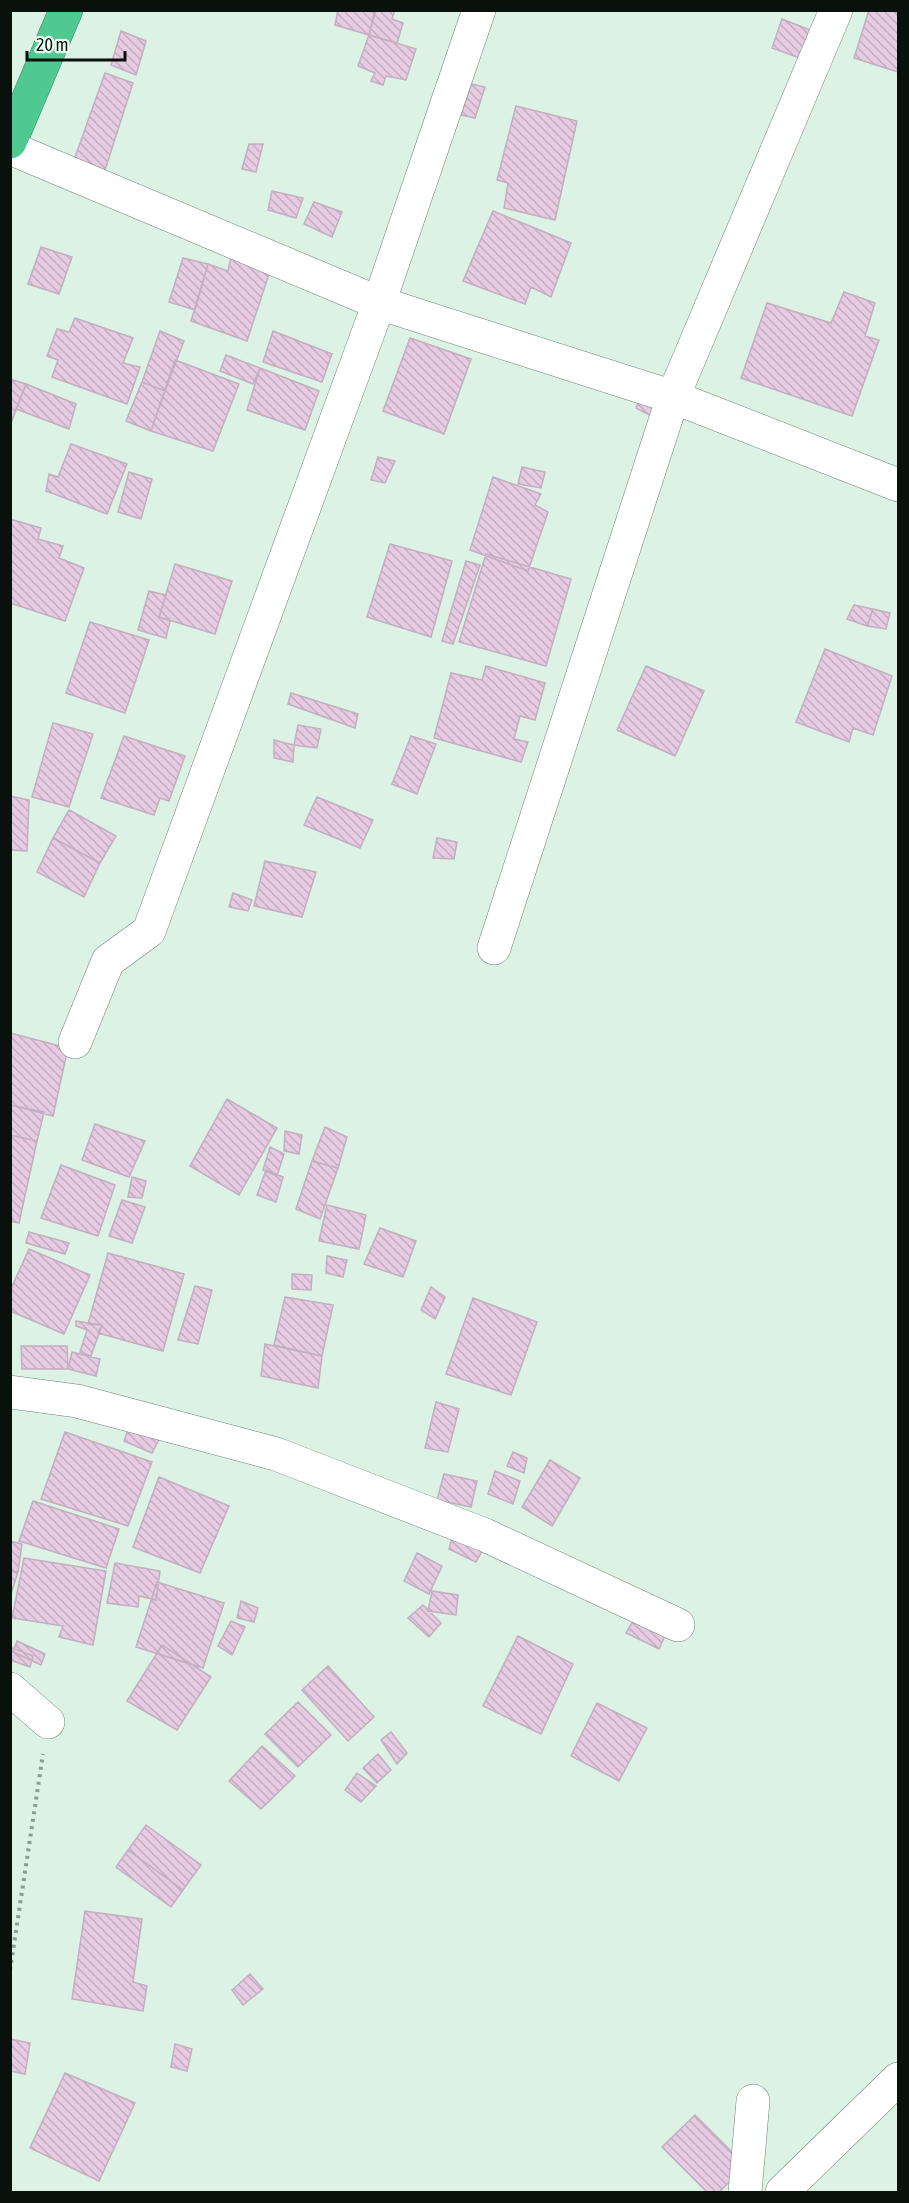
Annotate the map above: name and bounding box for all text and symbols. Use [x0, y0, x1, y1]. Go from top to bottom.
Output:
scale bar [27, 24, 124, 62]
text: 20 m [36, 34, 68, 55]

